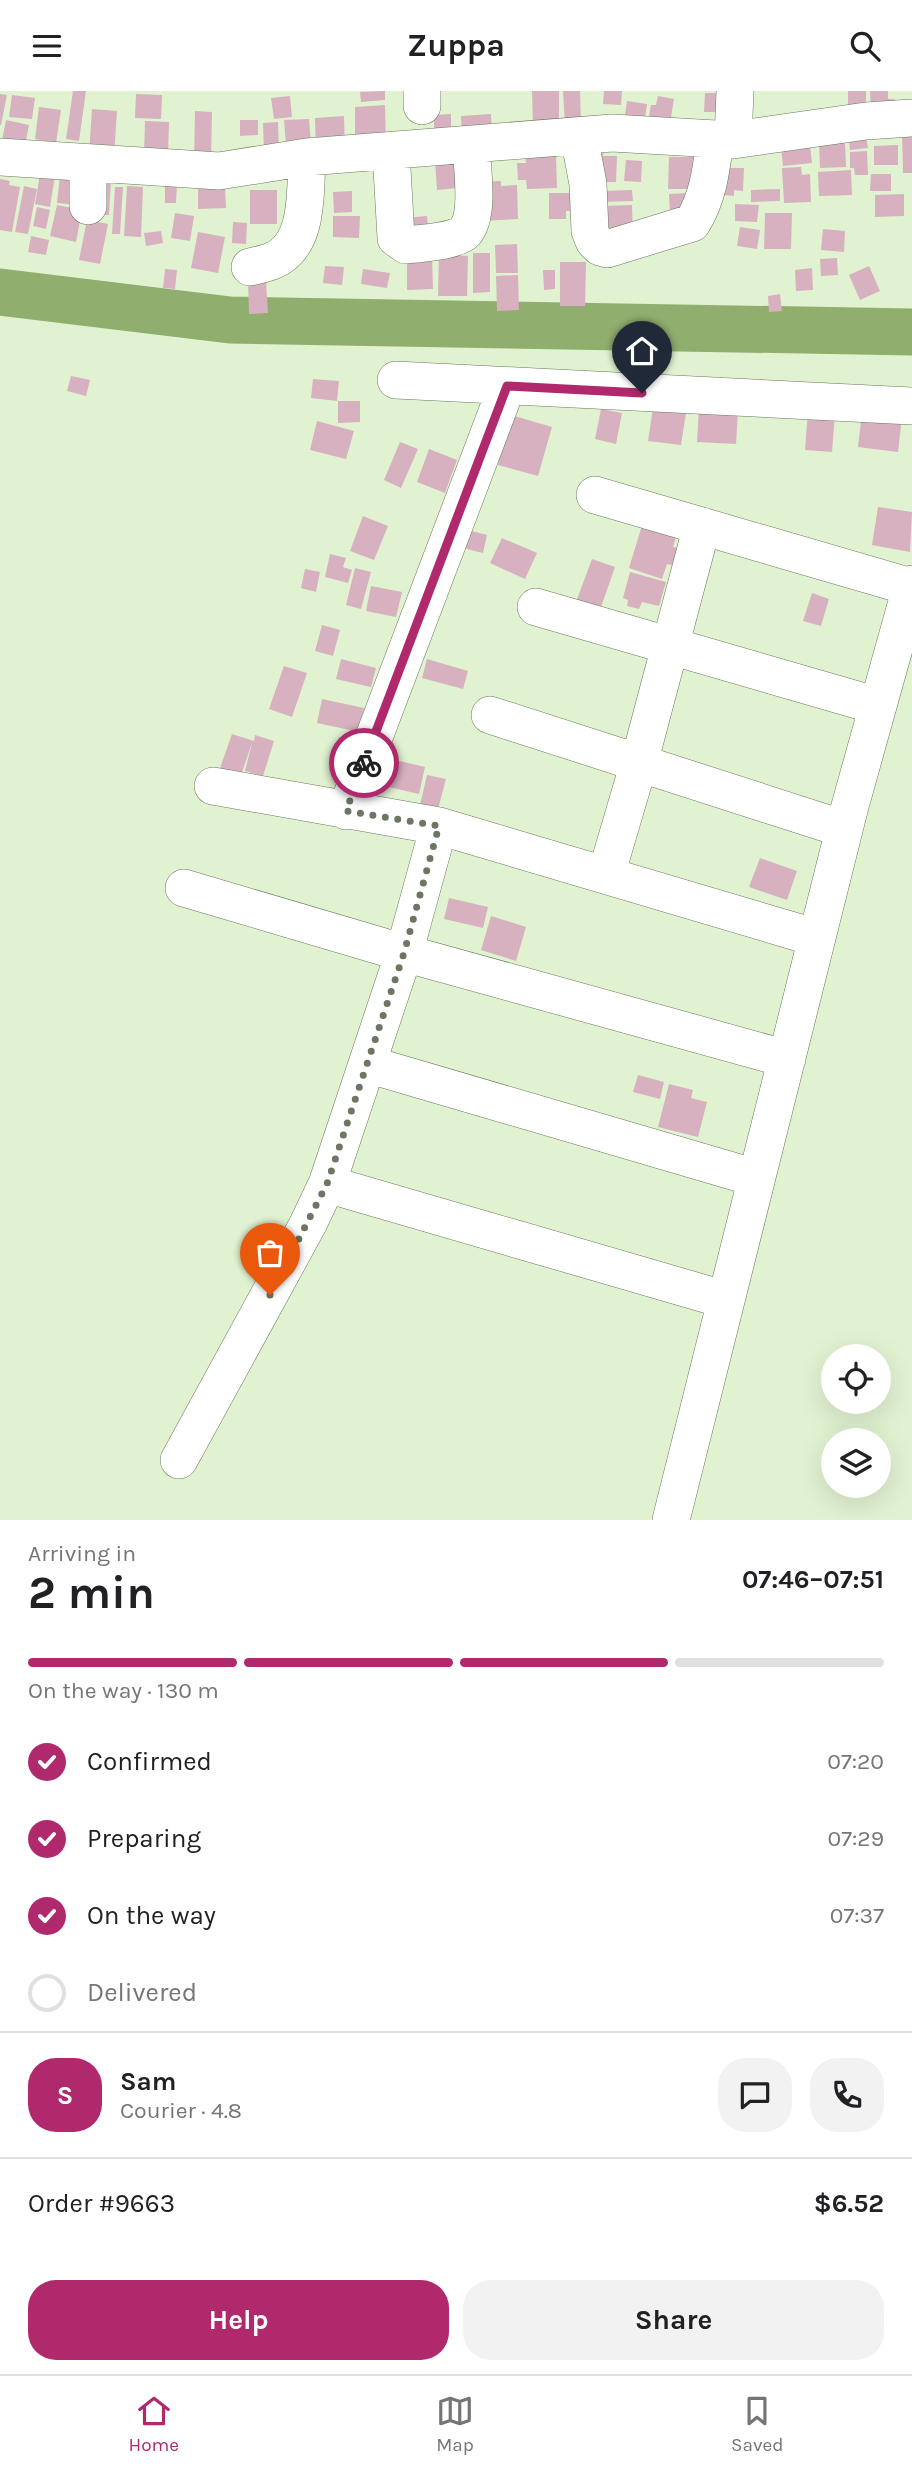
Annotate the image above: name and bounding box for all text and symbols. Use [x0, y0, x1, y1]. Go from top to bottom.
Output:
icon: menu [28, 27, 66, 65]
text: Zuppa [407, 27, 505, 64]
icon: search [846, 27, 884, 65]
pin [612, 321, 672, 393]
icon: home [623, 332, 661, 370]
courier [329, 728, 399, 798]
icon: bike [345, 744, 383, 782]
pin [240, 1223, 300, 1295]
icon: bag [251, 1234, 289, 1272]
map controls [821, 1344, 891, 1498]
button: locate [821, 1344, 891, 1414]
button: layers [821, 1428, 891, 1498]
text: Arriving in [28, 1540, 136, 1567]
text: 07:46–07:51 [742, 1564, 884, 1595]
text: 2 min [28, 1566, 155, 1620]
text: On the way · 130 m [28, 1677, 219, 1704]
icon: check [28, 1743, 66, 1781]
text: Confirmed [87, 1746, 212, 1777]
text: 07:20 [827, 1748, 884, 1775]
icon: check [28, 1820, 66, 1858]
text: Preparing [87, 1823, 201, 1854]
text: 07:29 [828, 1825, 884, 1852]
icon: check [28, 1897, 66, 1935]
text: On the way [87, 1900, 216, 1931]
text: 07:37 [830, 1902, 884, 1929]
text: Delivered [87, 1977, 197, 2008]
button: chat [718, 2058, 792, 2132]
button: phone [810, 2058, 884, 2132]
text: Sam [120, 2066, 176, 2097]
text: S [57, 2080, 73, 2111]
text: Courier · 4.8 [120, 2097, 242, 2124]
text: Order #9663 [28, 2188, 175, 2219]
text: $6.52 [814, 2188, 884, 2219]
button: Help [28, 2280, 449, 2360]
button: Share [463, 2280, 884, 2360]
tab: Home [128, 2392, 179, 2456]
tab: Map [436, 2392, 474, 2456]
tab: Saved [731, 2392, 784, 2456]

